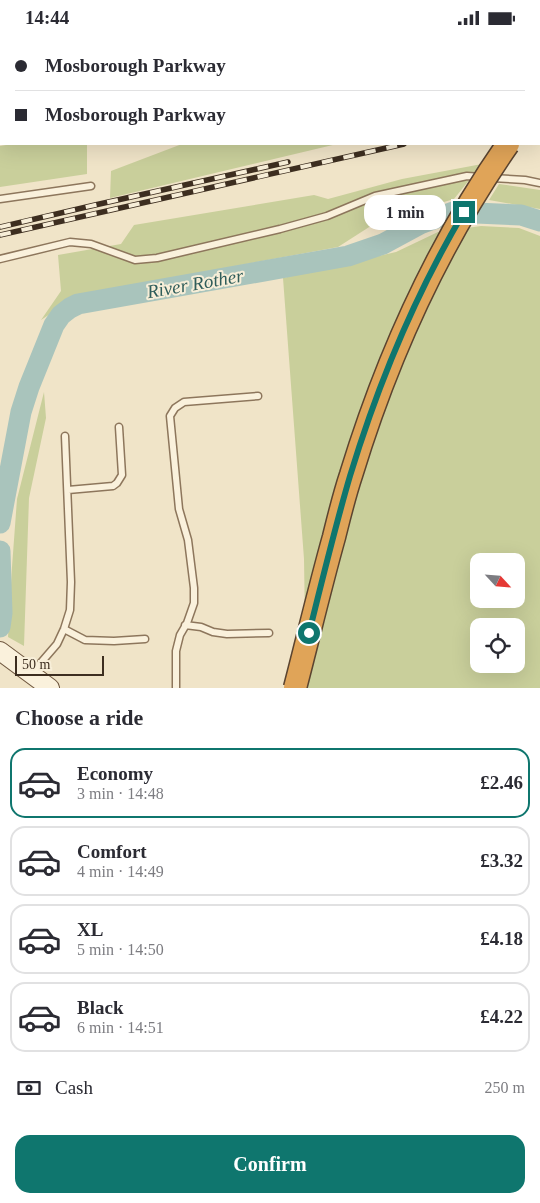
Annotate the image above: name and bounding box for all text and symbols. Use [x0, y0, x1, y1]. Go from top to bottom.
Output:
text: 14:44 [25, 7, 69, 28]
text: Mosborough Parkway [45, 55, 226, 76]
text: Mosborough Parkway [45, 104, 226, 125]
callout: 1 min [364, 195, 446, 229]
route end [453, 201, 475, 223]
text: 1 min [386, 204, 424, 221]
water label: River Rother [144, 265, 246, 302]
north arrow [470, 553, 525, 607]
map controls [470, 553, 525, 673]
button: locate [470, 618, 525, 673]
route start [298, 622, 320, 644]
scale bar [15, 653, 104, 676]
text: 50 m [22, 657, 50, 672]
text: Choose a ride [15, 705, 143, 730]
icon: car [17, 761, 62, 806]
text: Economy [77, 763, 153, 784]
text: £2.46 [480, 772, 523, 793]
text: 3 min · 14:48 [77, 785, 164, 802]
icon: car [17, 839, 62, 884]
text: Comfort [77, 841, 147, 862]
text: £3.32 [480, 850, 523, 871]
text: 4 min · 14:49 [77, 863, 164, 880]
icon: car [17, 917, 62, 962]
text: XL [77, 919, 103, 940]
text: £4.18 [480, 928, 523, 949]
text: 5 min · 14:50 [77, 941, 164, 958]
icon: car [17, 995, 62, 1040]
text: Black [77, 997, 123, 1018]
text: £4.22 [480, 1006, 523, 1027]
text: 6 min · 14:51 [77, 1019, 164, 1036]
icon: cash [15, 1074, 43, 1102]
text: Cash [55, 1077, 93, 1098]
text: 250 m [485, 1079, 525, 1096]
button: Confirm [15, 1135, 525, 1193]

